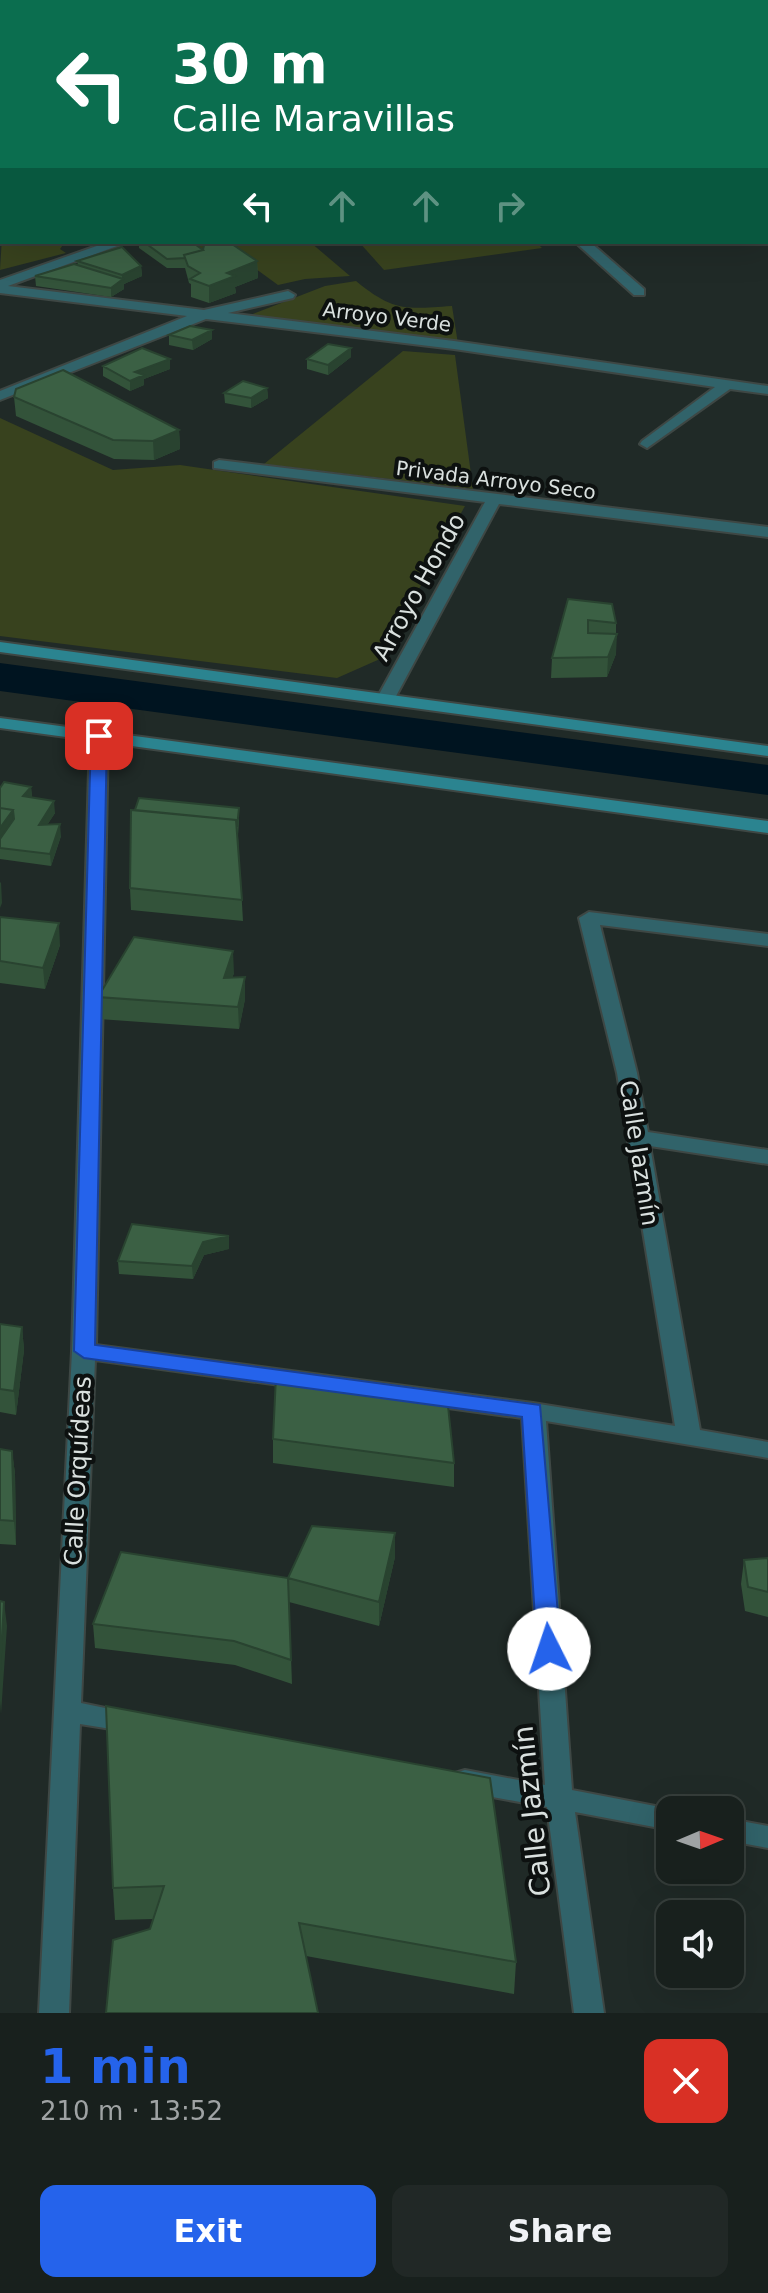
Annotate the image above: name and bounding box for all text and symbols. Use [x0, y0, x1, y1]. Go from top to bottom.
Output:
text: 30 m [172, 31, 328, 96]
icon: left [40, 32, 144, 136]
text: Calle Maravillas [172, 98, 455, 139]
icon: left [236, 184, 280, 228]
icon: ahead [320, 184, 364, 228]
icon: ahead [404, 184, 448, 228]
icon: right [488, 184, 532, 228]
street label: Arroyo Verde [321, 297, 453, 337]
street label: Privada Arroyo Seco [395, 456, 597, 504]
street label: Arroyo Hondo [367, 508, 471, 666]
pin [65, 702, 133, 770]
icon: arrive [77, 714, 121, 758]
street label: Calle Jazmín [614, 1078, 664, 1228]
street label: Calle Orquídeas [59, 1375, 97, 1567]
position arrow [507, 1607, 591, 1691]
street label: Calle Jazmín [507, 1724, 557, 1898]
north arrow [656, 1796, 744, 1884]
map controls [656, 1796, 744, 1988]
button: sound [656, 1900, 744, 1988]
text: 1 min [40, 2038, 191, 2094]
button: close [644, 2039, 728, 2123]
text: 210 m · 13:52 [40, 2096, 223, 2126]
button: Exit [40, 2185, 376, 2277]
button: Share [392, 2185, 728, 2277]

